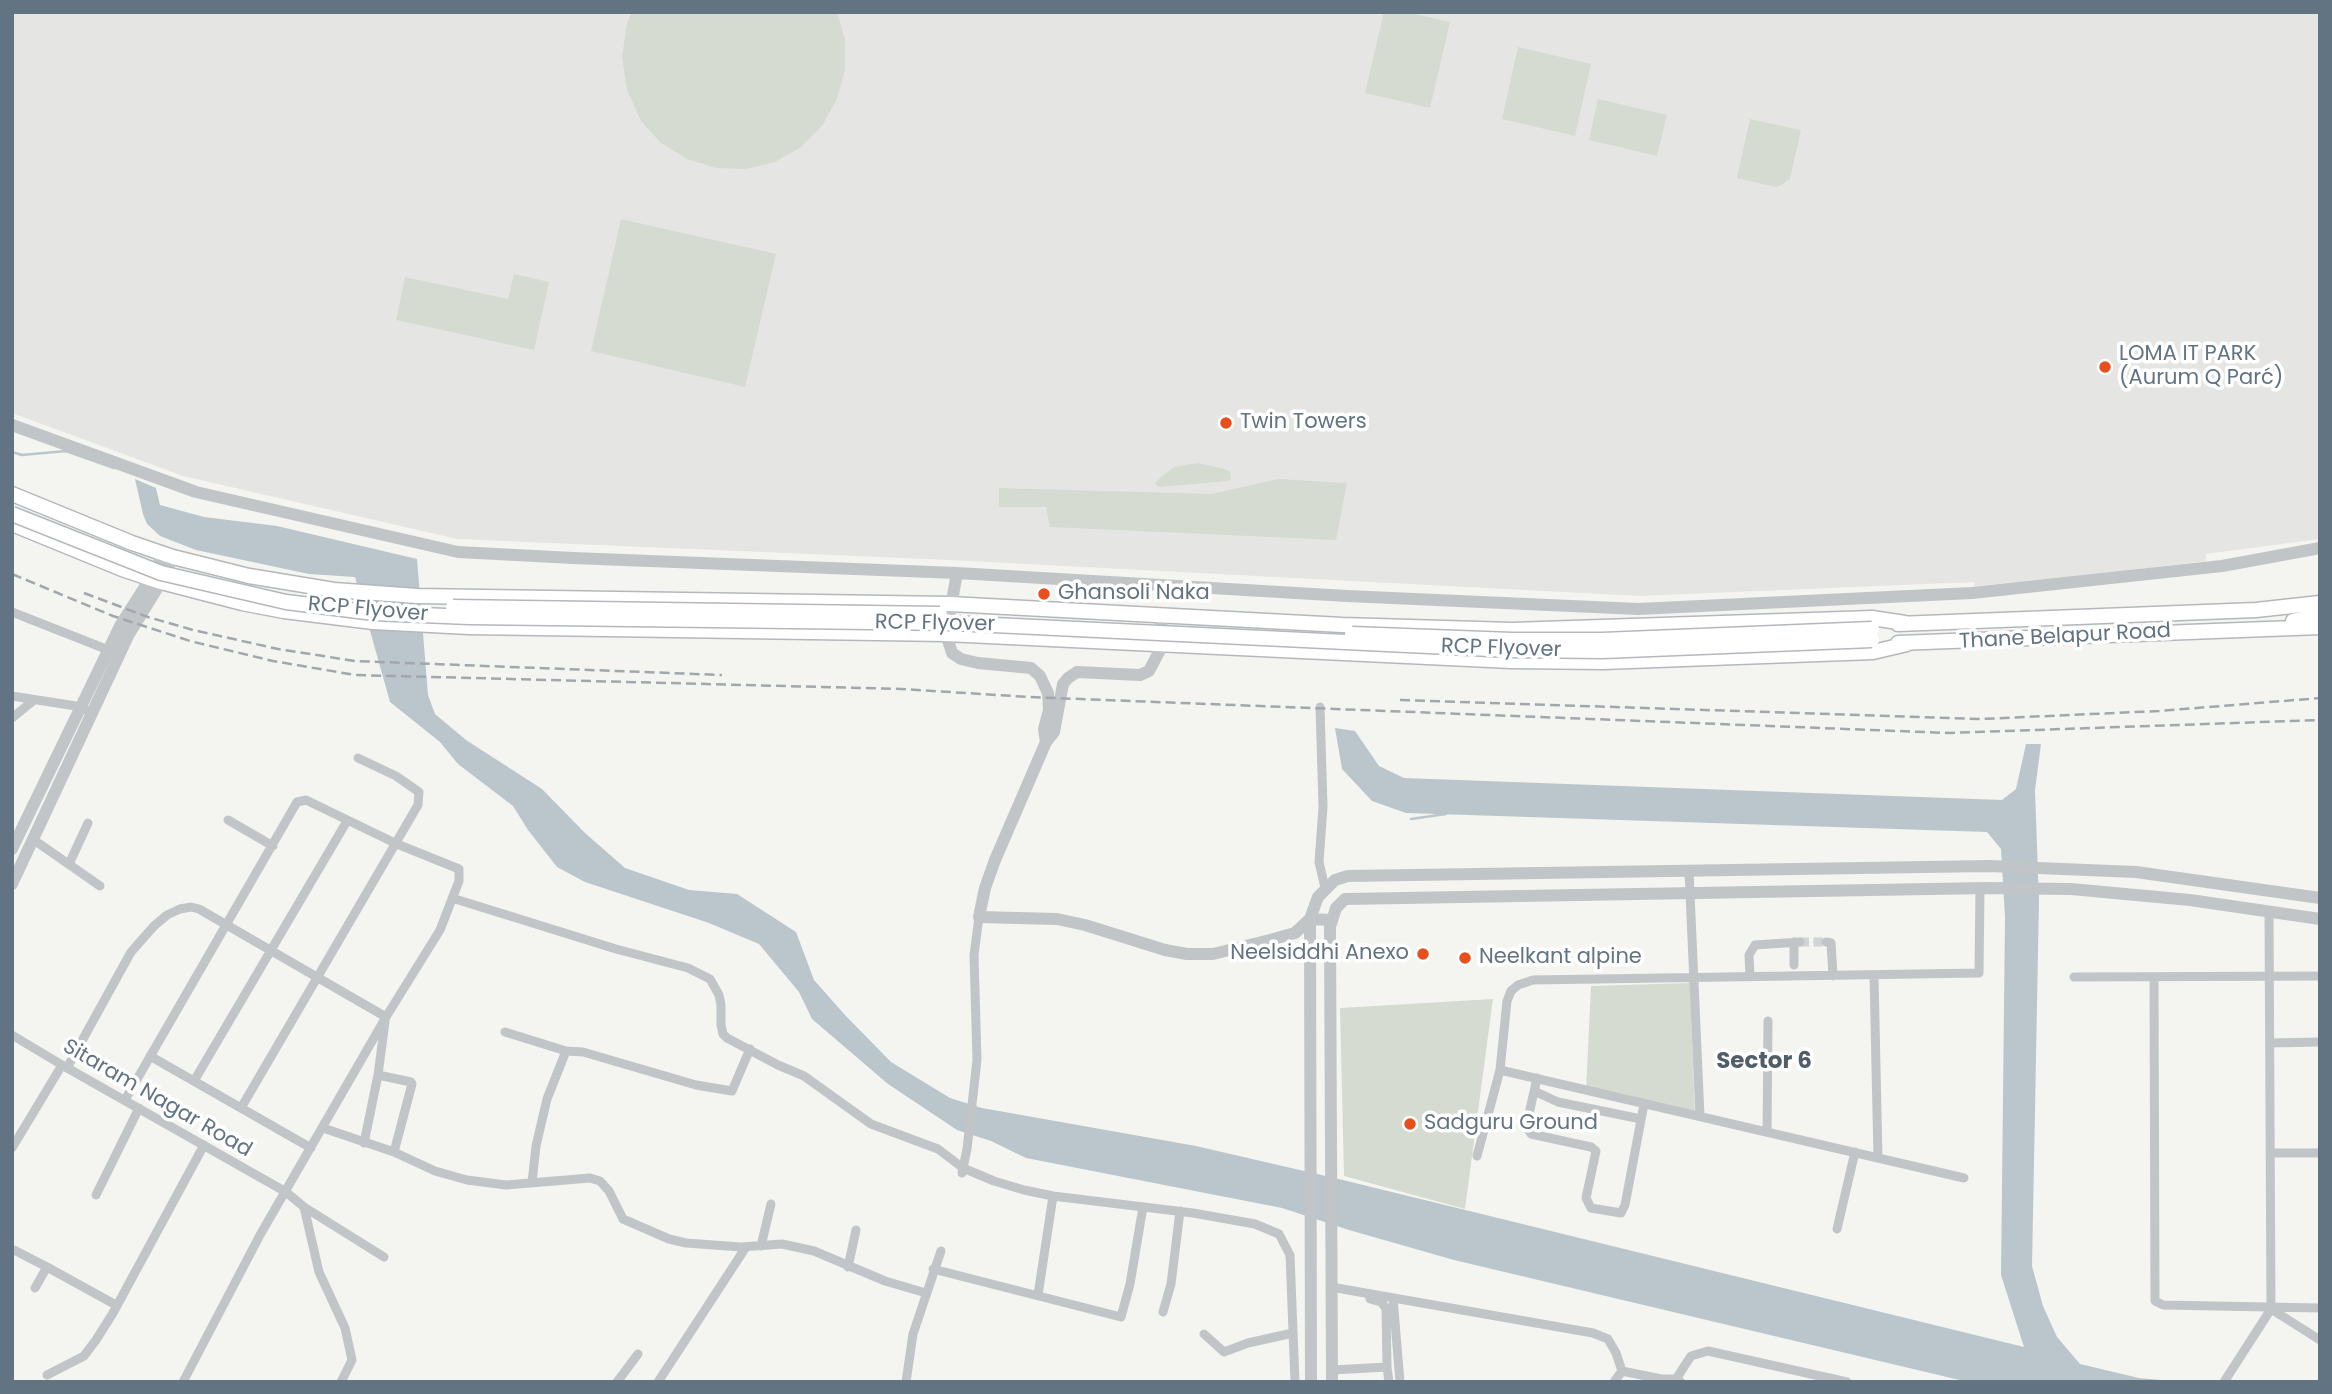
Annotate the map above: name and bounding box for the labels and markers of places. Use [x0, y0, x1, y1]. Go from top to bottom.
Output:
place label: LOMA IT PARK (Aurum Q Parć) [2119, 342, 2283, 392]
marker: LOMA IT PARK (Aurum Q Parć) [2097, 359, 2113, 375]
place label: Twin Towers [1240, 410, 1367, 436]
marker: Twin Towers [1218, 415, 1234, 431]
place label: Ghansoli Naka [1058, 581, 1210, 607]
marker: Ghansoli Naka [1036, 586, 1052, 602]
place label: Neelsiddhi Anexo [1230, 941, 1409, 967]
place label: Neelkant alpine [1479, 945, 1642, 971]
marker: Neelsiddhi Anexo [1415, 946, 1431, 962]
marker: Neelkant alpine [1457, 950, 1473, 966]
place label: Sadguru Ground [1424, 1111, 1598, 1137]
marker: Sadguru Ground [1402, 1116, 1418, 1132]

